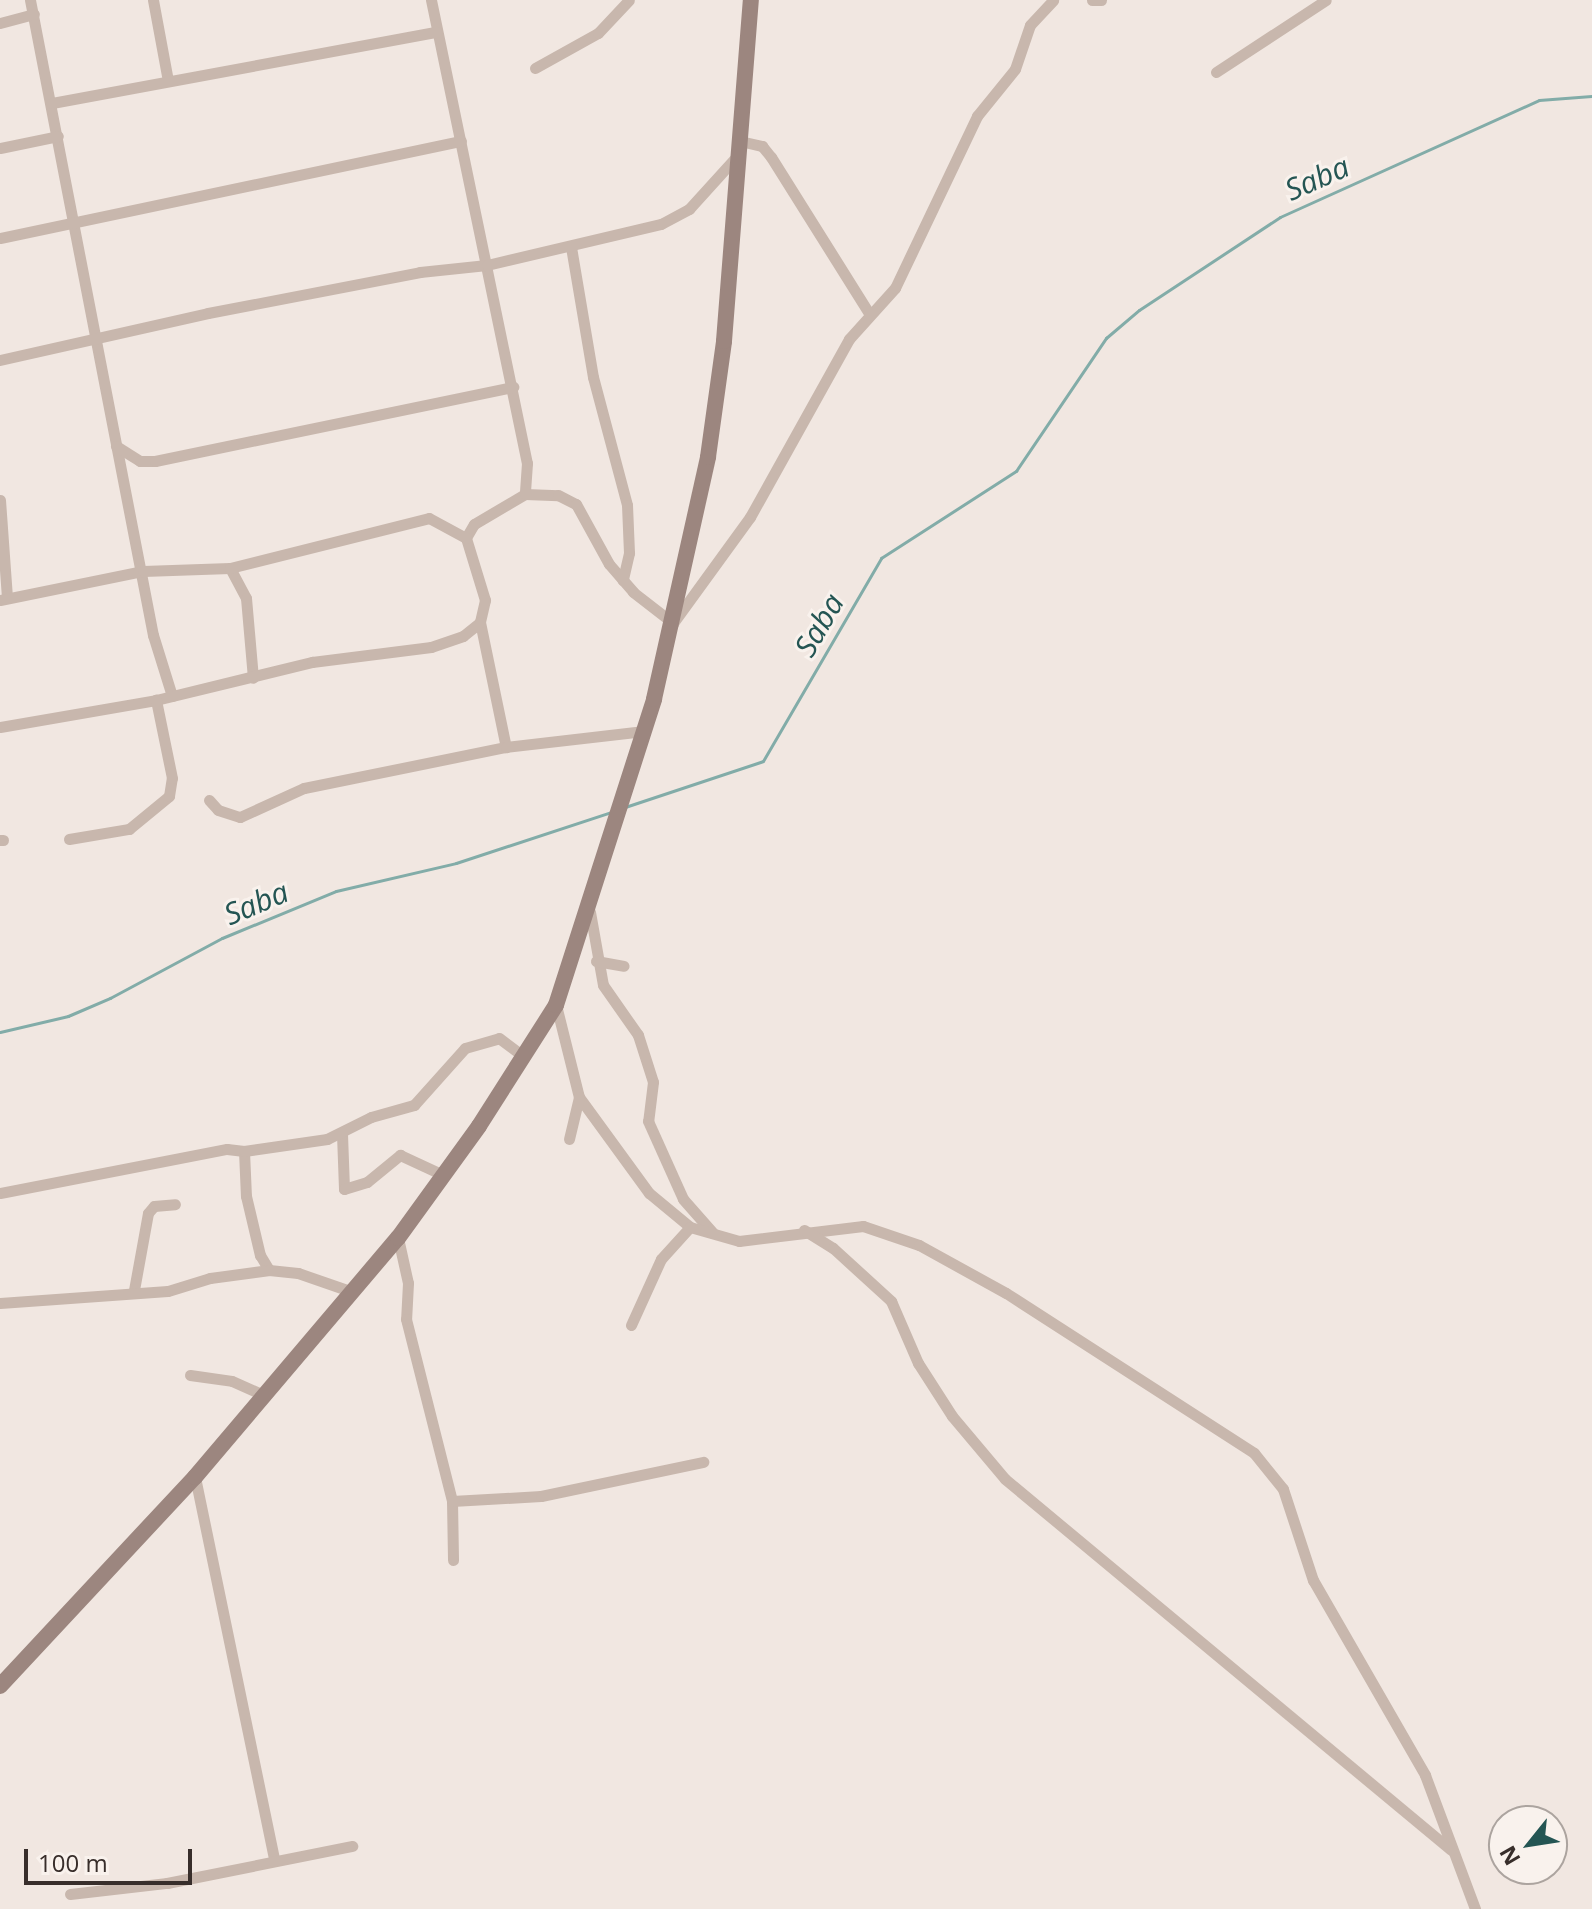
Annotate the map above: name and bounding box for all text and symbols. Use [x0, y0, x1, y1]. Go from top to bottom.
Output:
water label: Saba [1279, 148, 1355, 208]
water label: Saba [787, 587, 851, 663]
water label: Saba [218, 873, 294, 933]
north arrow [1488, 1805, 1568, 1885]
scale bar [28, 1833, 196, 1883]
text: N [1491, 1841, 1526, 1871]
text: 100 m [38, 1846, 108, 1879]

